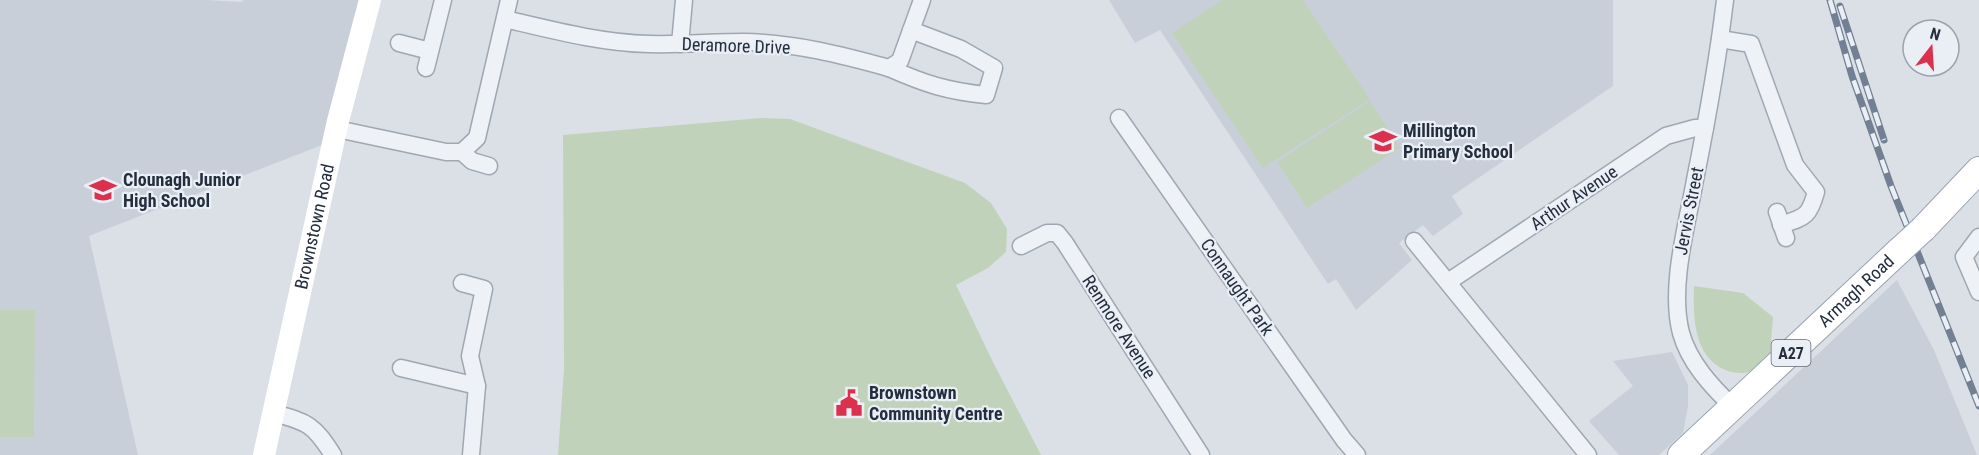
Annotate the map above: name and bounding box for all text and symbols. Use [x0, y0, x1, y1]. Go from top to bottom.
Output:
north arrow [1901, 18, 1961, 78]
text: N [1928, 24, 1943, 45]
street label: Deramore Drive [681, 33, 791, 58]
place label: Millington Primary School [1403, 120, 1513, 162]
school or university icon: Millington Primary School [1368, 126, 1398, 156]
street label: Arthur Avenue [1526, 161, 1621, 234]
street label: Brownstown Road [290, 162, 338, 291]
street label: Jervis Street [1670, 165, 1707, 257]
place label: Clounagh Junior High School [123, 169, 241, 211]
school or university icon: Clounagh Junior High School [88, 175, 118, 205]
street label: Connaught Park [1196, 234, 1278, 339]
street label: Armagh Road [1814, 250, 1898, 331]
street label: Renmore Avenue [1078, 271, 1161, 382]
road number: A27 [1772, 340, 1810, 366]
place label: Brownstown Community Centre [869, 382, 1003, 424]
public building icon: Brownstown Community Centre [834, 388, 864, 418]

